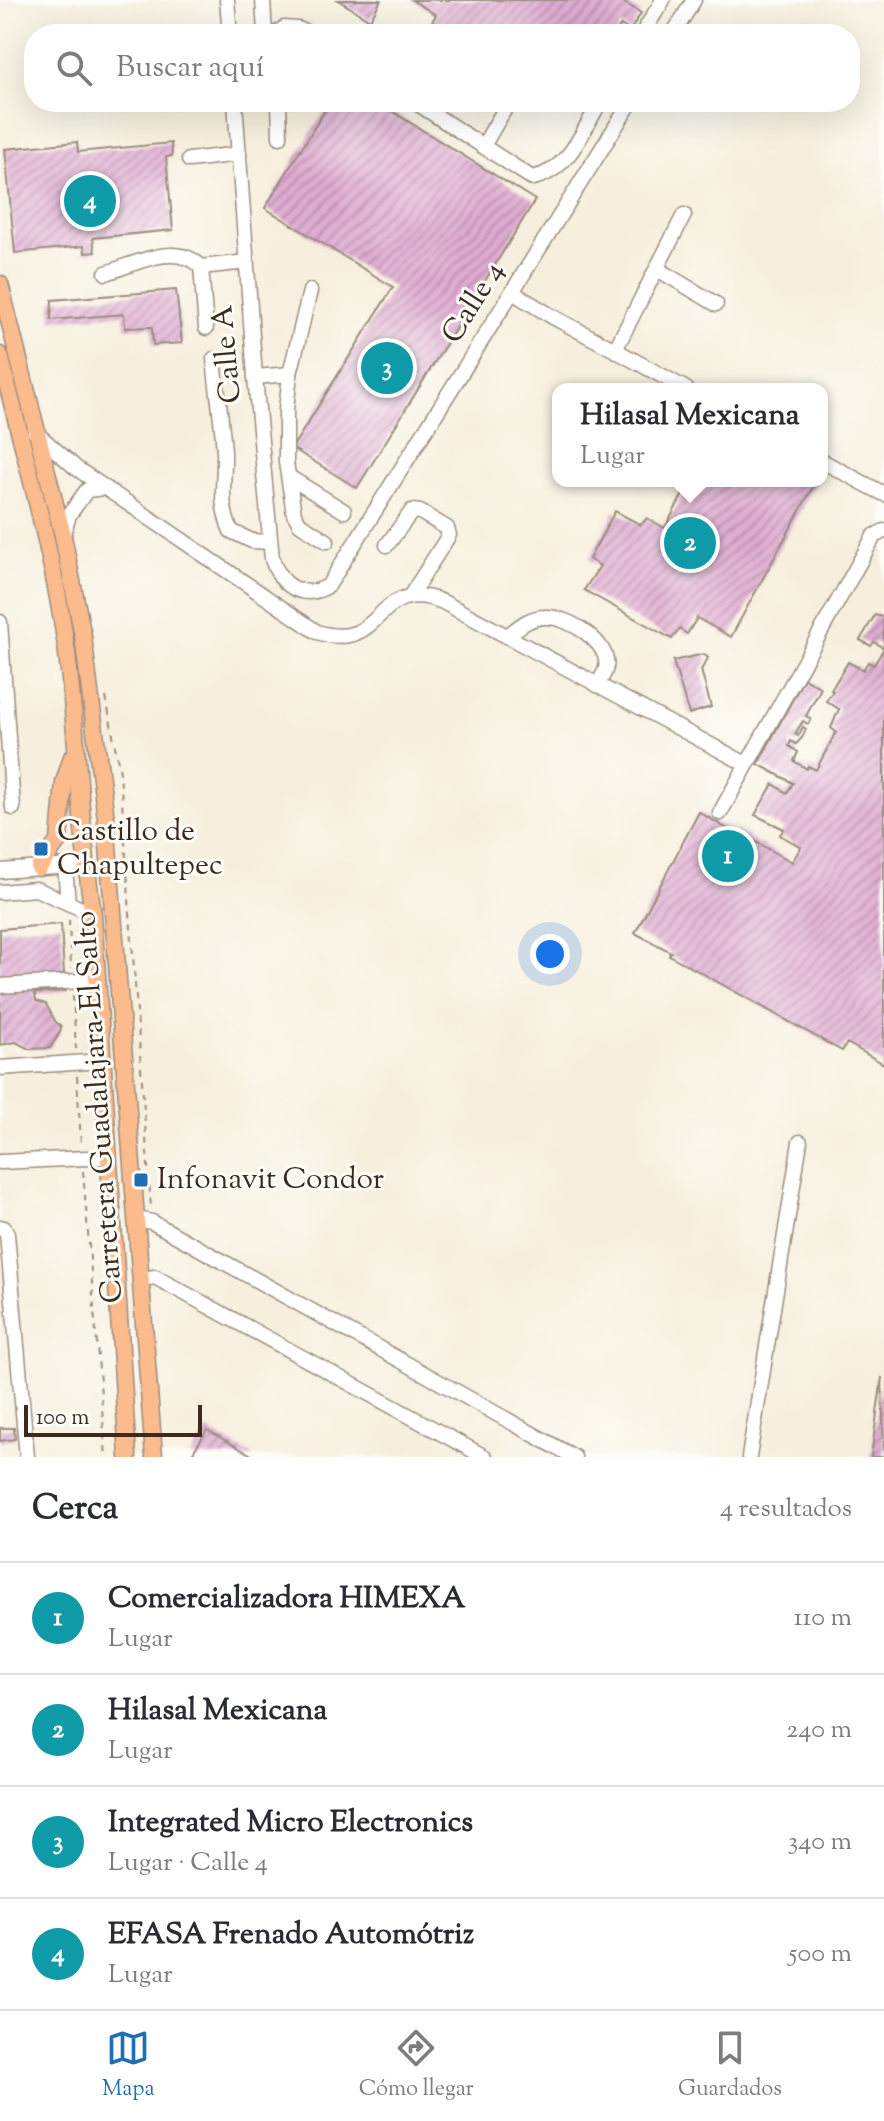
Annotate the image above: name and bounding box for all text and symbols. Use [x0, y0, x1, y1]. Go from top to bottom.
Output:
search box [24, 24, 860, 112]
icon: search [52, 46, 96, 90]
text: Buscar aquí [116, 47, 264, 90]
pin: 4 [64, 171, 116, 231]
street label: Calle 4 [432, 254, 516, 352]
street label: Calle A [202, 303, 254, 405]
pin: 3 [361, 338, 413, 398]
popup [552, 383, 828, 487]
text: Hilasal Mexicana [580, 395, 800, 438]
text: Lugar [580, 438, 645, 475]
pin: 2 [664, 513, 716, 573]
place label: Castillo de Chapultepec [57, 811, 222, 888]
pin: 1 [702, 826, 754, 886]
marker: Castillo de Chapultepec [32, 840, 50, 858]
street label: Carretera Guadalajara-El Salto [65, 909, 135, 1305]
your location [530, 934, 570, 974]
place label: Infonavit Condor [157, 1159, 384, 1202]
marker: Infonavit Condor [132, 1171, 150, 1189]
scale bar [24, 1401, 202, 1437]
text: 100 m [36, 1403, 89, 1435]
text: Cerca [32, 1485, 118, 1534]
text: 4 resultados [720, 1491, 852, 1528]
text: Comercializadora HIMEXA [108, 1578, 466, 1621]
text: 1 [54, 1600, 62, 1637]
text: 110 m [794, 1600, 852, 1637]
text: Lugar [108, 1621, 173, 1658]
text: Hilasal Mexicana [108, 1690, 327, 1733]
text: 2 [52, 1712, 64, 1749]
text: 240 m [786, 1712, 852, 1749]
text: Lugar [108, 1733, 173, 1770]
text: Integrated Micro Electronics [108, 1802, 473, 1845]
text: 3 [53, 1824, 63, 1861]
text: 340 m [788, 1824, 852, 1861]
text: Lugar · Calle 4 [108, 1845, 268, 1882]
text: EFASA Frenado Automótriz [108, 1914, 474, 1957]
text: 4 [51, 1936, 65, 1973]
text: 500 m [789, 1936, 852, 1973]
text: Lugar [108, 1957, 173, 1994]
tab: Mapa [102, 2026, 155, 2106]
tab: Cómo llegar [359, 2026, 474, 2106]
tab: Guardados [678, 2026, 782, 2106]

